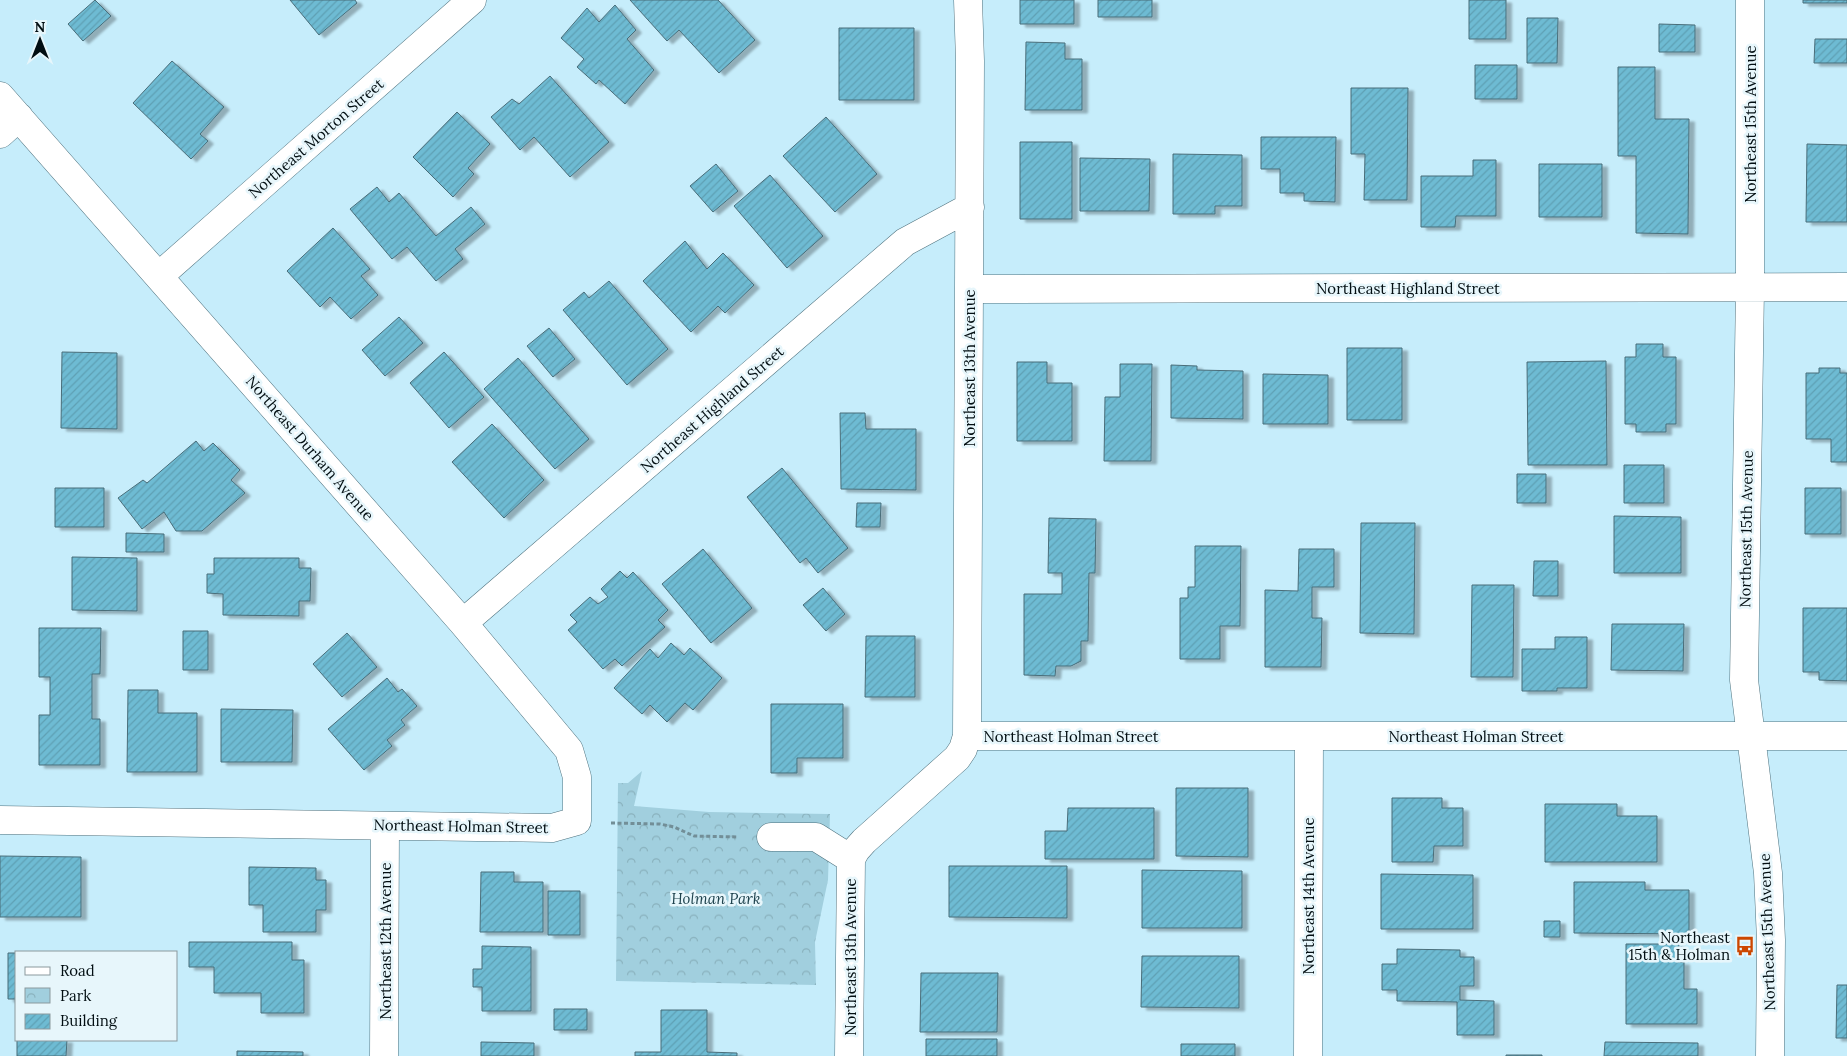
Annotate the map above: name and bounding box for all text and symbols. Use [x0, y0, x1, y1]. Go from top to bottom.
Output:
north arrow [15, 15, 65, 65]
text: N [35, 18, 46, 36]
street label: Northeast 15th Avenue [1741, 45, 1760, 203]
street label: Northeast Morton Street [244, 74, 388, 202]
street label: Northeast Highland Street [1316, 279, 1500, 298]
street label: Northeast 13th Avenue [960, 289, 979, 447]
street label: Northeast Highland Street [636, 341, 788, 476]
street label: Northeast Durham Avenue [242, 372, 378, 524]
street label: Northeast 15th Avenue [1735, 450, 1757, 608]
street label: Northeast Holman Street [984, 727, 1159, 746]
street label: Northeast Holman Street [1389, 727, 1564, 746]
street label: Northeast Holman Street [373, 815, 549, 837]
street label: Northeast 14th Avenue [1299, 817, 1318, 975]
street label: Northeast 15th Avenue [1755, 853, 1779, 1011]
street label: Northeast 12th Avenue [376, 862, 395, 1020]
street label: Northeast 13th Avenue [841, 878, 860, 1036]
park label: Holman Park [671, 889, 761, 908]
place label: Northeast 15th & Holman [1629, 928, 1730, 964]
bus stop icon: Northeast 15th & Holman [1734, 935, 1756, 957]
legend [15, 951, 178, 1041]
text: Road [60, 961, 95, 980]
text: Park [60, 986, 91, 1005]
text: Building [60, 1011, 118, 1030]

